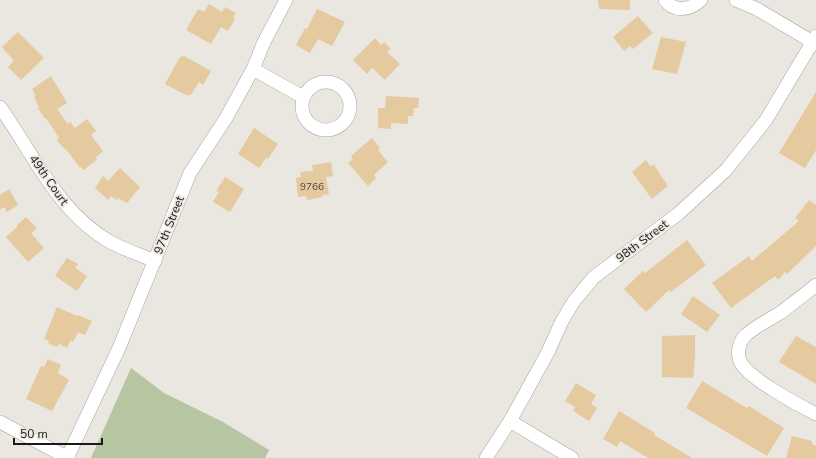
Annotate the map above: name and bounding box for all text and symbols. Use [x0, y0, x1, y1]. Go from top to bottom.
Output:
street label: 49th Court [26, 152, 73, 209]
house number: 9766 [300, 180, 324, 194]
street label: 97th Street [150, 193, 188, 256]
street label: 98th Street [613, 216, 672, 266]
scale bar [14, 420, 102, 446]
text: 50 m [20, 426, 48, 442]

